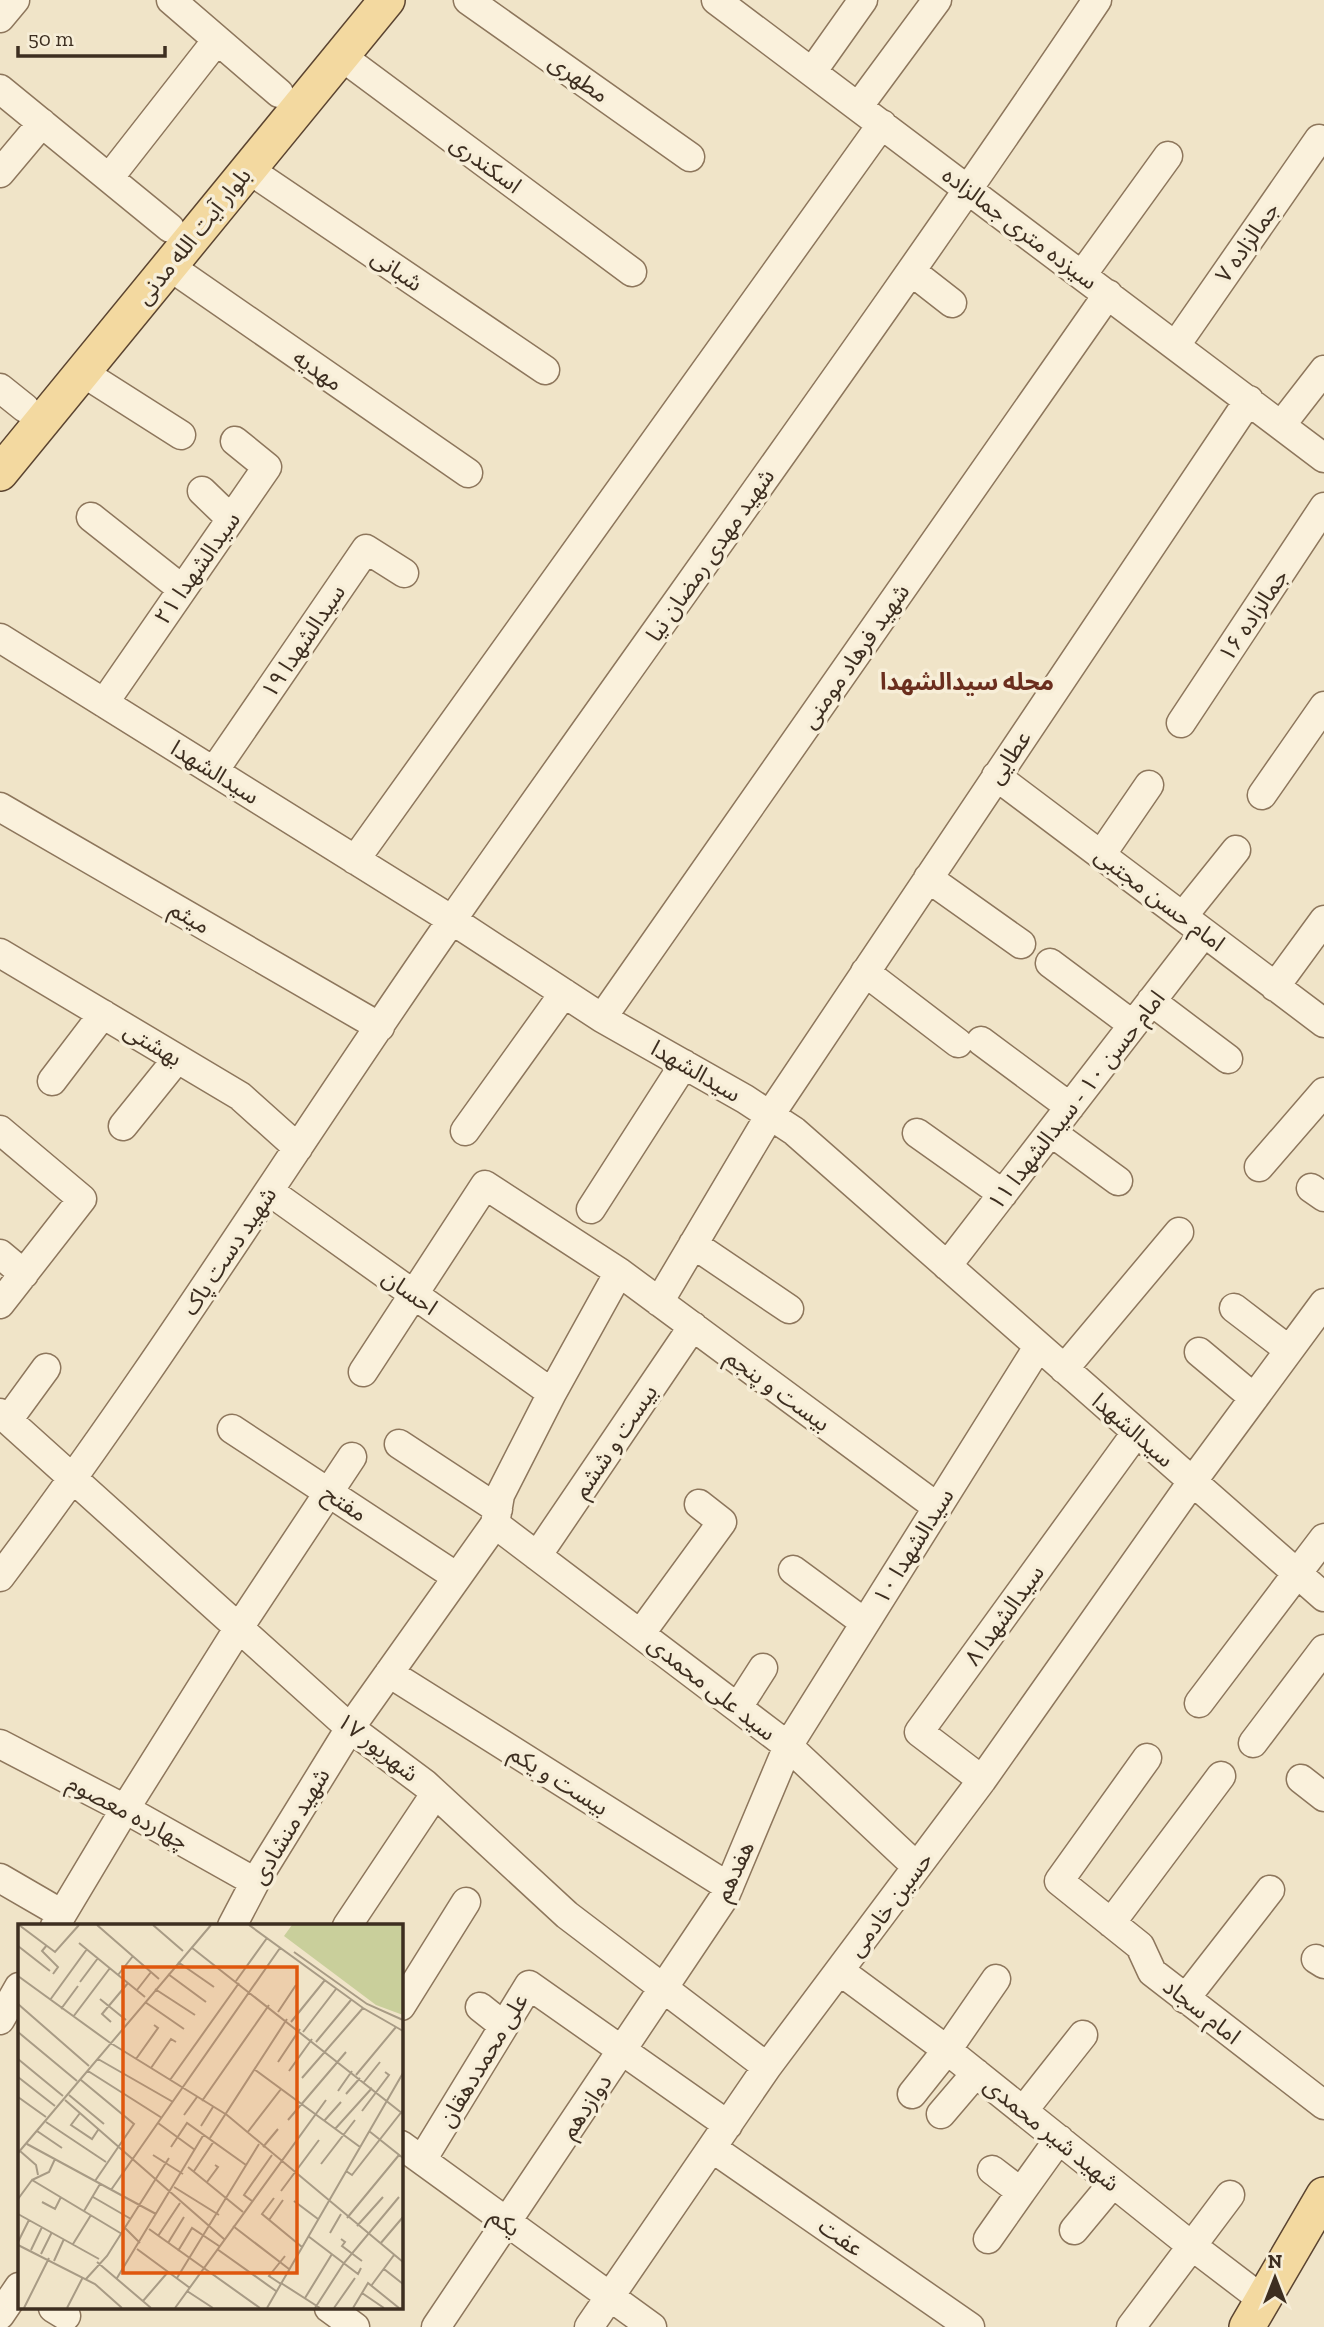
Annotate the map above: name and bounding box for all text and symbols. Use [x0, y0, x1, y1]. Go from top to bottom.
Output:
scale bar [18, 14, 164, 58]
text: 50 m [28, 26, 74, 51]
street label: مطهری [544, 47, 614, 109]
street label: اسکندری [445, 129, 527, 199]
street label: سیزده متری جمالزاده [937, 161, 1103, 295]
street label: بلوار آیت الله مدنی [129, 162, 257, 310]
street label: جمالزاده ۷ [1209, 196, 1285, 288]
street label: شبانی [366, 243, 428, 297]
street label: مهدیه [288, 343, 348, 397]
street label: شهید مهدی رمضان نیا [640, 463, 780, 647]
street label: سیدالشهدا ۲۱ [148, 506, 246, 630]
street label: جمالزاده ۱۶ [1212, 564, 1294, 666]
street label: شهید فرهاد مومنی [795, 578, 915, 734]
street label: سیدالشهدا ۱۹ [255, 579, 351, 703]
district label: محله سیدالشهدا [880, 667, 1054, 696]
street label: عطایی [981, 725, 1037, 789]
street label: سیدالشهدا [166, 734, 264, 810]
street label: امام حسن مجتبی [1087, 841, 1231, 960]
street label: میثم [163, 894, 215, 942]
street label: امام حسن ۱۰ - سیدالشهدا ۱۱ [981, 985, 1174, 1218]
street label: بهشتی [119, 1016, 187, 1072]
street label: سیدالشهدا [646, 1034, 746, 1108]
street label: شهید دست پاک [176, 1181, 283, 1321]
street label: احسان [377, 1263, 443, 1321]
street label: بیست و پنجم [718, 1343, 836, 1440]
street label: بیست و ششم [567, 1379, 666, 1505]
street label: سیدالشهدا [1086, 1387, 1180, 1473]
street label: مفتح [316, 1478, 372, 1530]
street label: سیدالشهدا ۱۰ [866, 1483, 960, 1609]
street label: سیدالشهدا ۸ [958, 1559, 1050, 1671]
street label: سید علی محمدی [643, 1629, 781, 1747]
street label: ۱۷ شهریور [332, 1706, 424, 1788]
street label: بیست و یکم [503, 1739, 614, 1824]
street label: شهید منشادی [244, 1763, 336, 1889]
street label: چهارده معصوم [61, 1768, 193, 1859]
street label: هفدهم [708, 1837, 763, 1907]
street label: حسین خادمی [842, 1846, 938, 1962]
inset map [18, 1924, 402, 2310]
street label: امام سجاد [1155, 1972, 1246, 2053]
street label: علی محمددهقان [432, 1988, 534, 2132]
street label: دوازدهم [554, 2069, 620, 2145]
street label: شهید شیر محمدی [979, 2071, 1125, 2197]
street label: یکم [482, 2201, 526, 2245]
street label: عفت [813, 2212, 869, 2262]
north arrow [1240, 2243, 1310, 2313]
text: N [1268, 2250, 1282, 2273]

